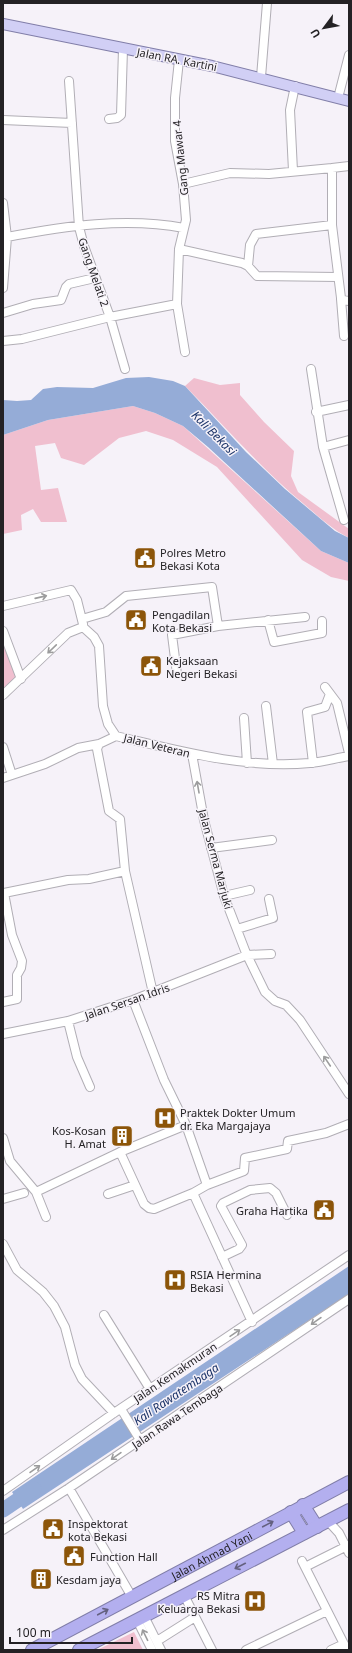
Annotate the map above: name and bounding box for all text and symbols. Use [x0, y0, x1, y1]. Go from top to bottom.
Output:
north arrow [304, 8, 344, 48]
text: U [307, 26, 324, 41]
street label: Jalan RA. Kartini [135, 44, 218, 74]
street label: Gang Mawar 4 [169, 119, 191, 196]
street label: Gang Melati 2 [75, 236, 113, 308]
water label: Kali Bekasi [188, 407, 241, 460]
public building icon: Polres Metro Bekasi Kota [132, 545, 158, 571]
place label: Polres Metro Bekasi Kota [160, 545, 226, 573]
one-way arrow [34, 592, 47, 600]
public building icon: Pengadilan Kota Bekasi [123, 607, 149, 633]
place label: Pengadilan Kota Bekasi [152, 607, 212, 635]
one-way arrow [47, 644, 57, 654]
public building icon: Kejaksaan Negeri Bekasi [138, 653, 164, 679]
place label: Kejaksaan Negeri Bekasi [166, 653, 237, 681]
street label: Jalan Veteran [121, 729, 192, 760]
one-way arrow [194, 781, 202, 794]
street label: Jalan Serma Marjuki [195, 806, 237, 911]
street label: Jalan Sersan Idris [82, 979, 171, 1023]
one-way arrow [323, 1056, 331, 1067]
hospital icon: Praktek Dokter Umum dr. Eka Margajaya [152, 1105, 178, 1131]
place label: Praktek Dokter Umum dr. Eka Margajaya [180, 1105, 295, 1133]
place label: Kos-Kosan H. Amat [52, 1123, 106, 1151]
building icon: Kos-Kosan H. Amat [109, 1123, 135, 1149]
public building icon: Graha Hartika [311, 1197, 337, 1223]
place label: Graha Hartika [236, 1203, 308, 1218]
hospital icon: RSIA Hermina Bekasi [162, 1267, 188, 1293]
place label: RSIA Hermina Bekasi [190, 1267, 262, 1295]
one-way arrow [311, 1317, 322, 1325]
one-way arrow [229, 1329, 240, 1337]
street label: Jalan Kemakmuran [130, 1339, 220, 1406]
water label: Kali Rawatembaga [130, 1359, 222, 1429]
street label: Jalan Rawa Tembaga [128, 1380, 225, 1452]
one-way arrow [111, 1452, 122, 1460]
one-way arrow [29, 1465, 40, 1473]
public building icon: Inspektorat kota Bekasi [40, 1516, 66, 1542]
place label: Inspektorat kota Bekasi [68, 1516, 128, 1544]
one-way arrow [261, 1520, 273, 1528]
street label: Jalan Ahmad Yani [167, 1527, 254, 1583]
public building icon: Function Hall [61, 1543, 87, 1569]
place label: Function Hall [90, 1549, 158, 1564]
one-way arrow [234, 1563, 246, 1571]
building icon: Kesdam jaya [28, 1566, 54, 1592]
place label: Kesdam jaya [56, 1572, 121, 1587]
place label: RS Mitra Keluarga Bekasi [157, 1588, 240, 1616]
hospital icon: RS Mitra Keluarga Bekasi [242, 1588, 268, 1614]
one-way arrow [97, 1608, 109, 1615]
scale bar [10, 1619, 132, 1645]
text: 100 m [16, 1624, 51, 1641]
one-way arrow [141, 1629, 148, 1641]

